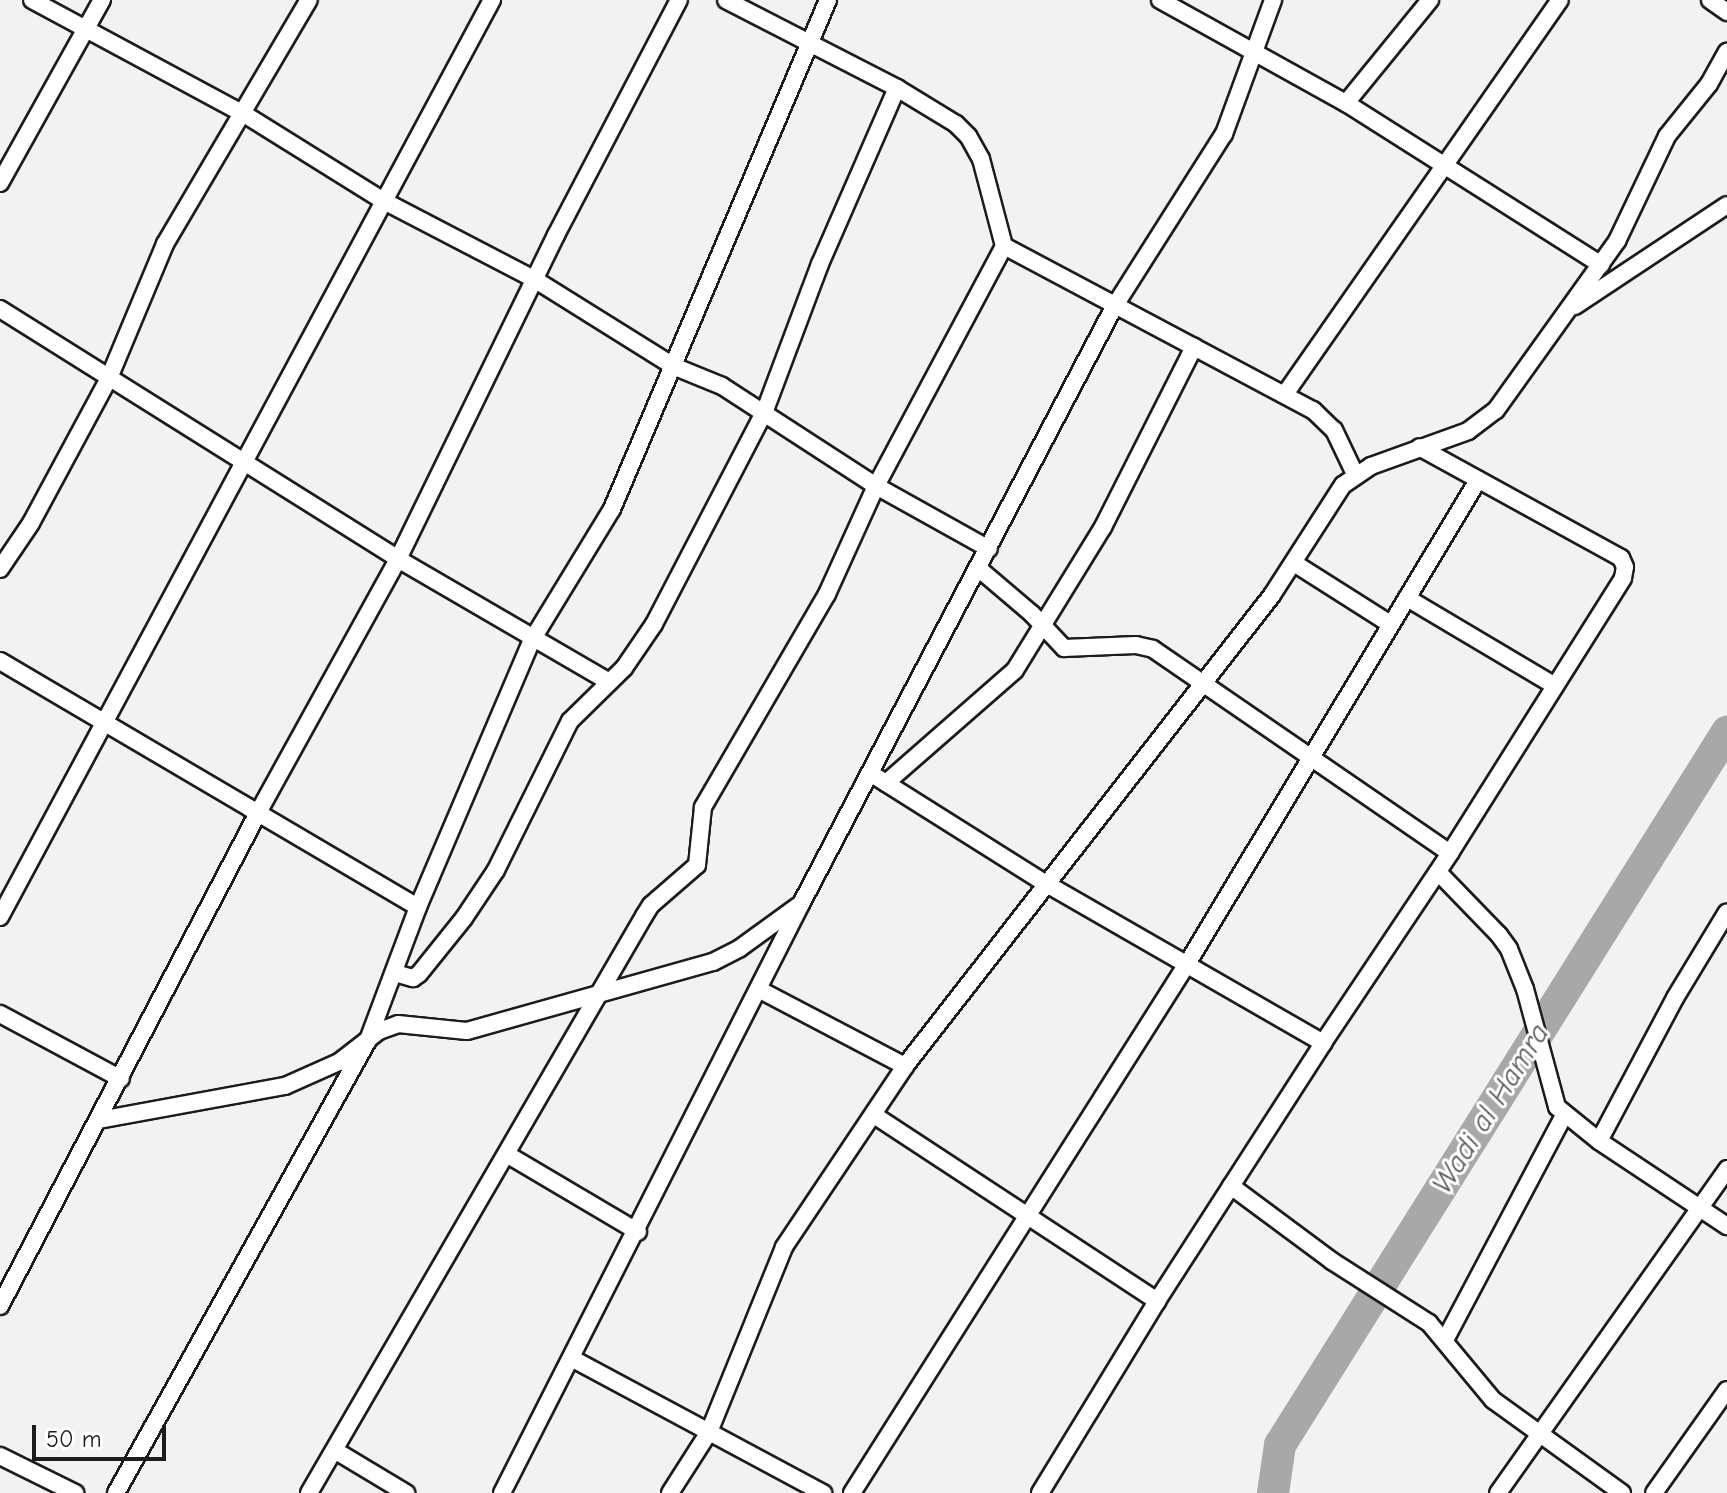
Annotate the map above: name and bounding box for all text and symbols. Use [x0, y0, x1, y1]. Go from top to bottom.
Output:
water label: Wadi al Hamra [1424, 1017, 1558, 1201]
scale bar [36, 1409, 170, 1459]
text: 50 m [46, 1425, 102, 1453]

